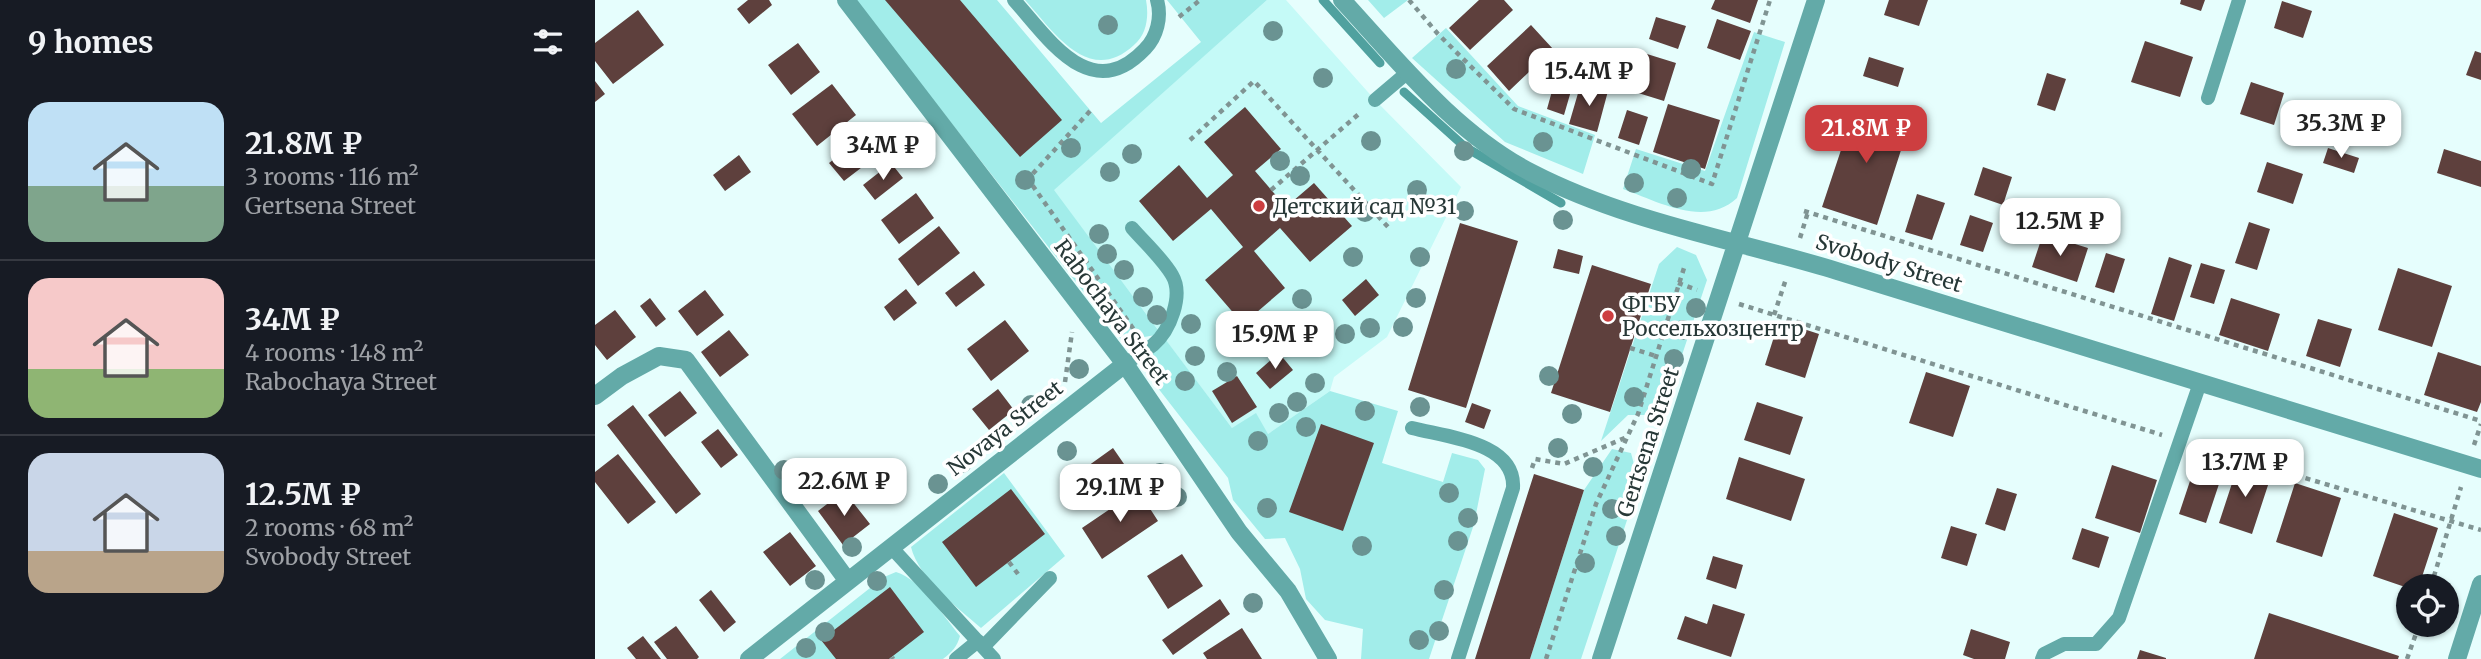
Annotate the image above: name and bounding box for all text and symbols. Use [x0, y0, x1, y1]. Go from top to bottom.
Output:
text: 9 homes [28, 23, 154, 61]
icon: filters [529, 23, 567, 61]
pin: 15.4M ₽ [1524, 48, 1654, 108]
text: 15.4M ₽ [1545, 56, 1633, 85]
pin: 35.3M ₽ [2276, 100, 2406, 160]
pin: 21.8M ₽ [1801, 106, 1931, 165]
text: 35.3M ₽ [2296, 108, 2386, 137]
text: 21.8M ₽ [1821, 113, 1911, 142]
pin: 34M ₽ [834, 122, 932, 182]
text: 21.8M ₽ [245, 124, 362, 162]
icon: home [84, 130, 168, 214]
text: 34M ₽ [847, 130, 919, 159]
text: 3 rooms · 116 m² [245, 162, 419, 191]
text: Gertsena Street [245, 191, 416, 220]
place label: Детский сад №31 [1273, 193, 1456, 220]
marker: Детский сад №31 [1251, 198, 1267, 214]
pin: 12.5M ₽ [1995, 198, 2125, 258]
text: 12.5M ₽ [2016, 206, 2104, 235]
street label: Svobody Street [1813, 228, 1965, 298]
street label: Rabochaya Street [1048, 234, 1176, 390]
place label: ФГБУ Россельхозцентр [1622, 291, 1804, 342]
text: 34M ₽ [245, 300, 340, 338]
icon: home [84, 306, 168, 390]
marker: ФГБУ Россельхозцентр [1600, 308, 1616, 324]
pin: 15.9M ₽ [1210, 312, 1340, 371]
text: 15.9M ₽ [1232, 319, 1318, 348]
text: 4 rooms · 148 m² [245, 338, 423, 367]
street label: Gertsena Street [1611, 364, 1685, 520]
text: Rabochaya Street [245, 367, 437, 396]
street label: Novaya Street [942, 374, 1068, 482]
pin: 13.7M ₽ [2180, 440, 2310, 499]
text: 13.7M ₽ [2202, 447, 2288, 476]
pin: 22.6M ₽ [779, 458, 909, 518]
pin: 29.1M ₽ [1055, 464, 1185, 524]
text: 22.6M ₽ [798, 466, 890, 495]
text: 29.1M ₽ [1076, 472, 1164, 501]
text: 12.5M ₽ [245, 475, 361, 513]
icon: home [84, 481, 168, 565]
text: 2 rooms · 68 m² [245, 513, 413, 542]
text: Svobody Street [245, 542, 411, 571]
map controls [2396, 574, 2459, 637]
button: locate [2396, 574, 2459, 637]

